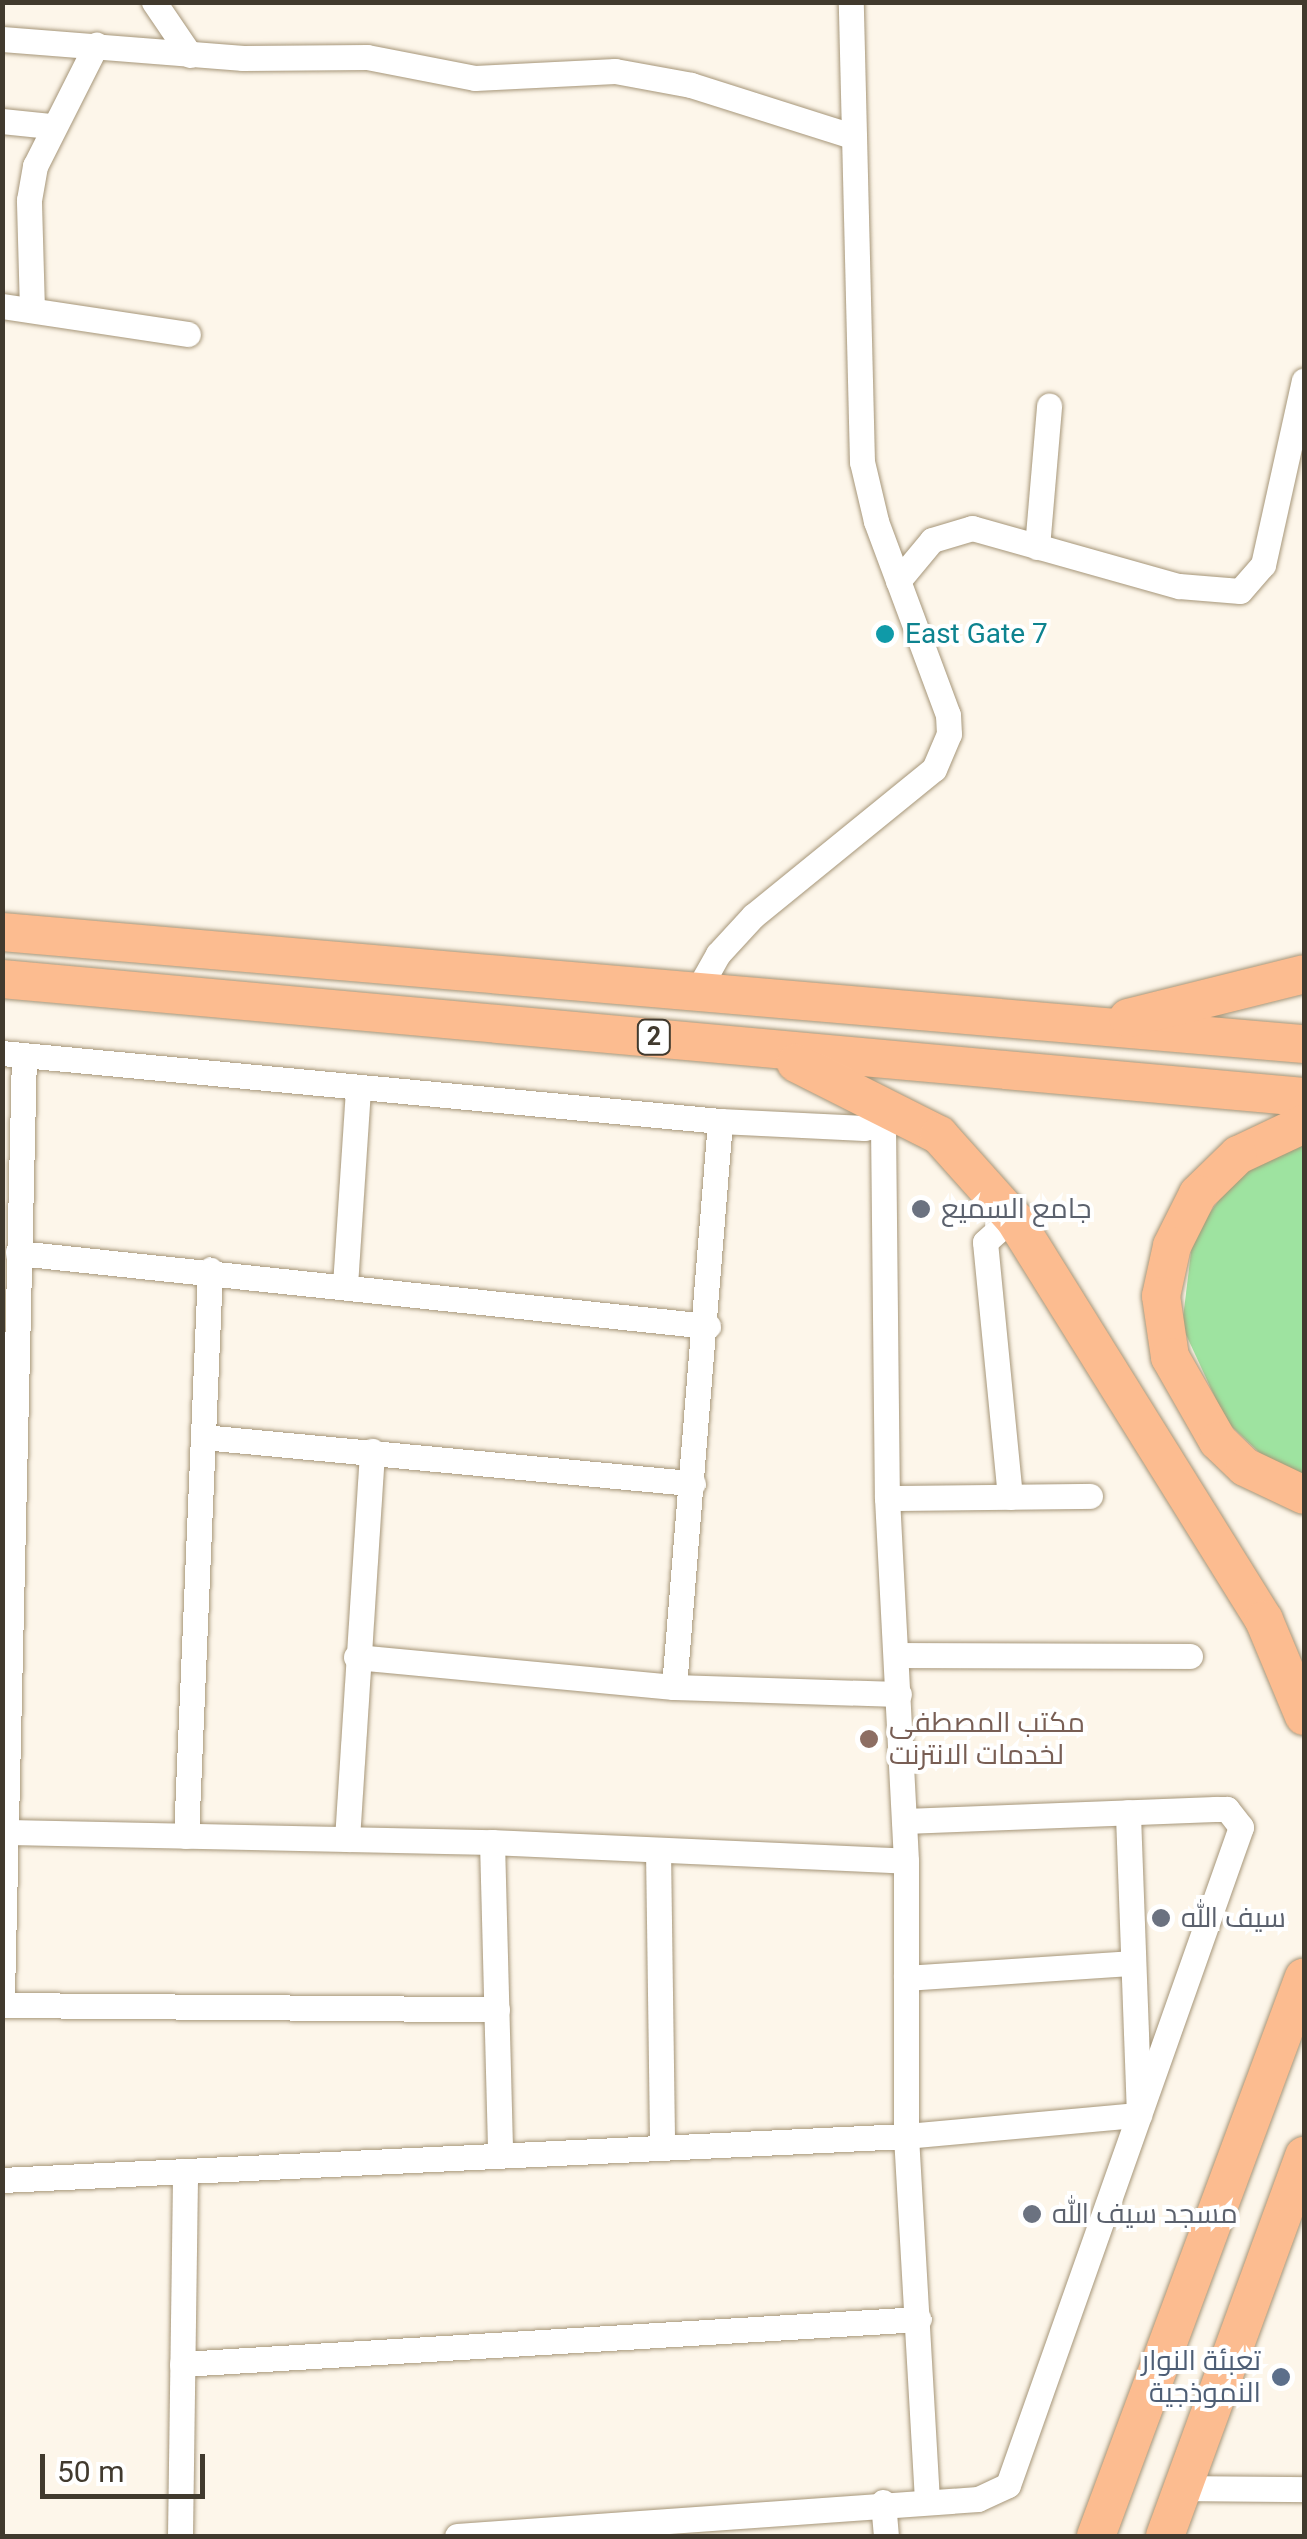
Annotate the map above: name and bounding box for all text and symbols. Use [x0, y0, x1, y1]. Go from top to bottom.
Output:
place label: East Gate 7 [905, 617, 1048, 651]
marker: East Gate 7 [874, 623, 896, 645]
road number: 2 [636, 1017, 672, 1057]
place label: جامع السميع [941, 1192, 1092, 1226]
marker: جامع السميع [910, 1198, 932, 1220]
place label: مكتب المصطفى لخدمات الانترنت [889, 1706, 1085, 1772]
marker: مكتب المصطفى لخدمات الانترنت [858, 1728, 880, 1750]
place label: سيف الله [1181, 1901, 1286, 1935]
marker: سيف الله [1150, 1907, 1172, 1929]
place label: مسجد سيف الله [1052, 2197, 1238, 2231]
marker: مسجد سيف الله [1021, 2203, 1043, 2225]
place label: تعبئة النوار النموذجية [1142, 2344, 1261, 2410]
marker: تعبئة النوار النموذجية [1270, 2366, 1292, 2388]
scale bar [45, 2434, 210, 2496]
text: 50 m [57, 2454, 124, 2489]

